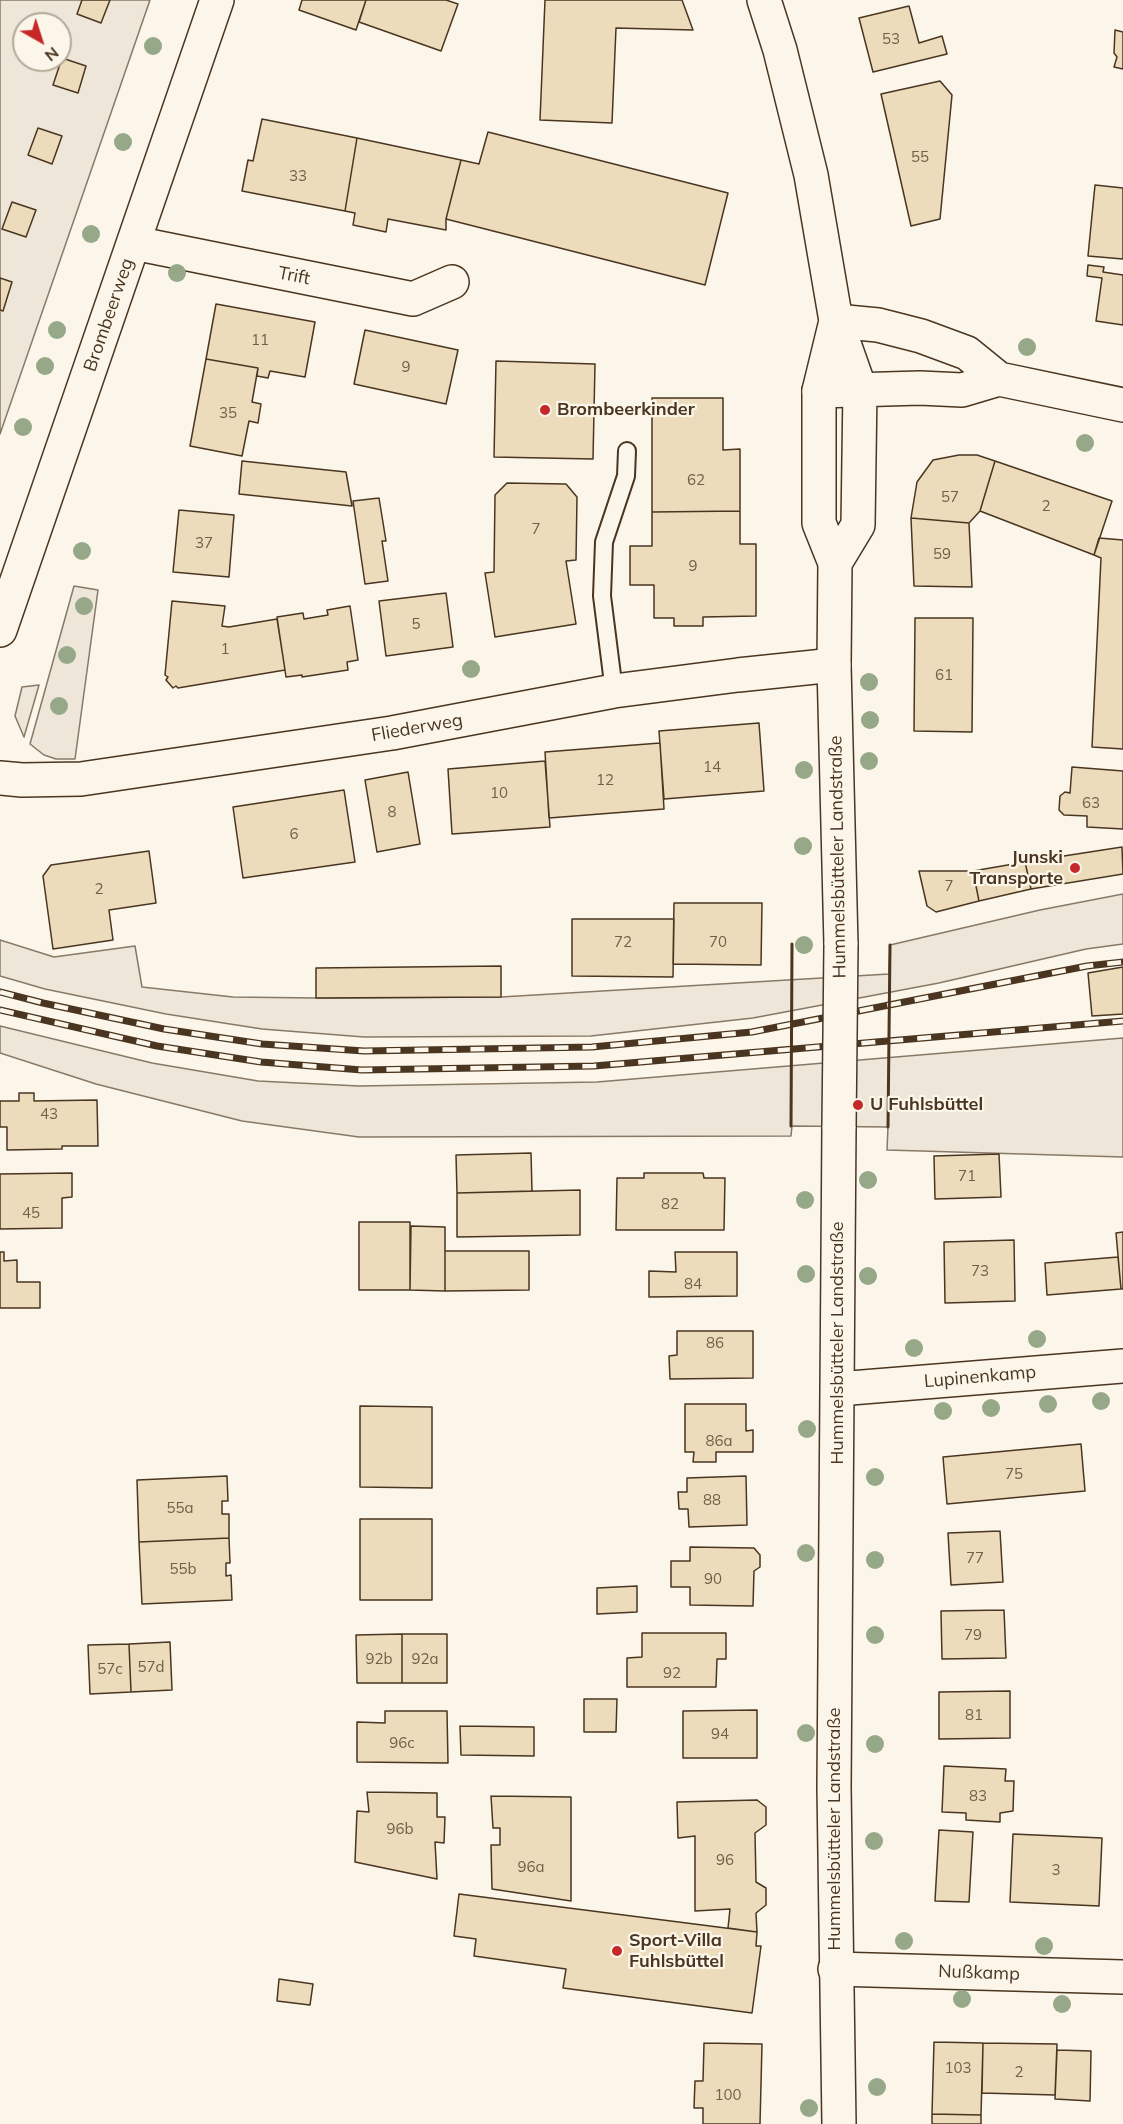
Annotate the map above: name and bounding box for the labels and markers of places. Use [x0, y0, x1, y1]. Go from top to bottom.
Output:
place label: Brombeerkinder [557, 399, 695, 421]
marker: Brombeerkinder [538, 403, 552, 417]
place label: Junski Transporte [969, 847, 1063, 890]
marker: Junski Transporte [1068, 861, 1082, 875]
place label: U Fuhlsbüttel [870, 1094, 983, 1116]
marker: U Fuhlsbüttel [851, 1098, 865, 1112]
place label: Sport-Villa Fuhlsbüttel [629, 1930, 724, 1972]
marker: Sport-Villa Fuhlsbüttel [610, 1944, 624, 1958]

